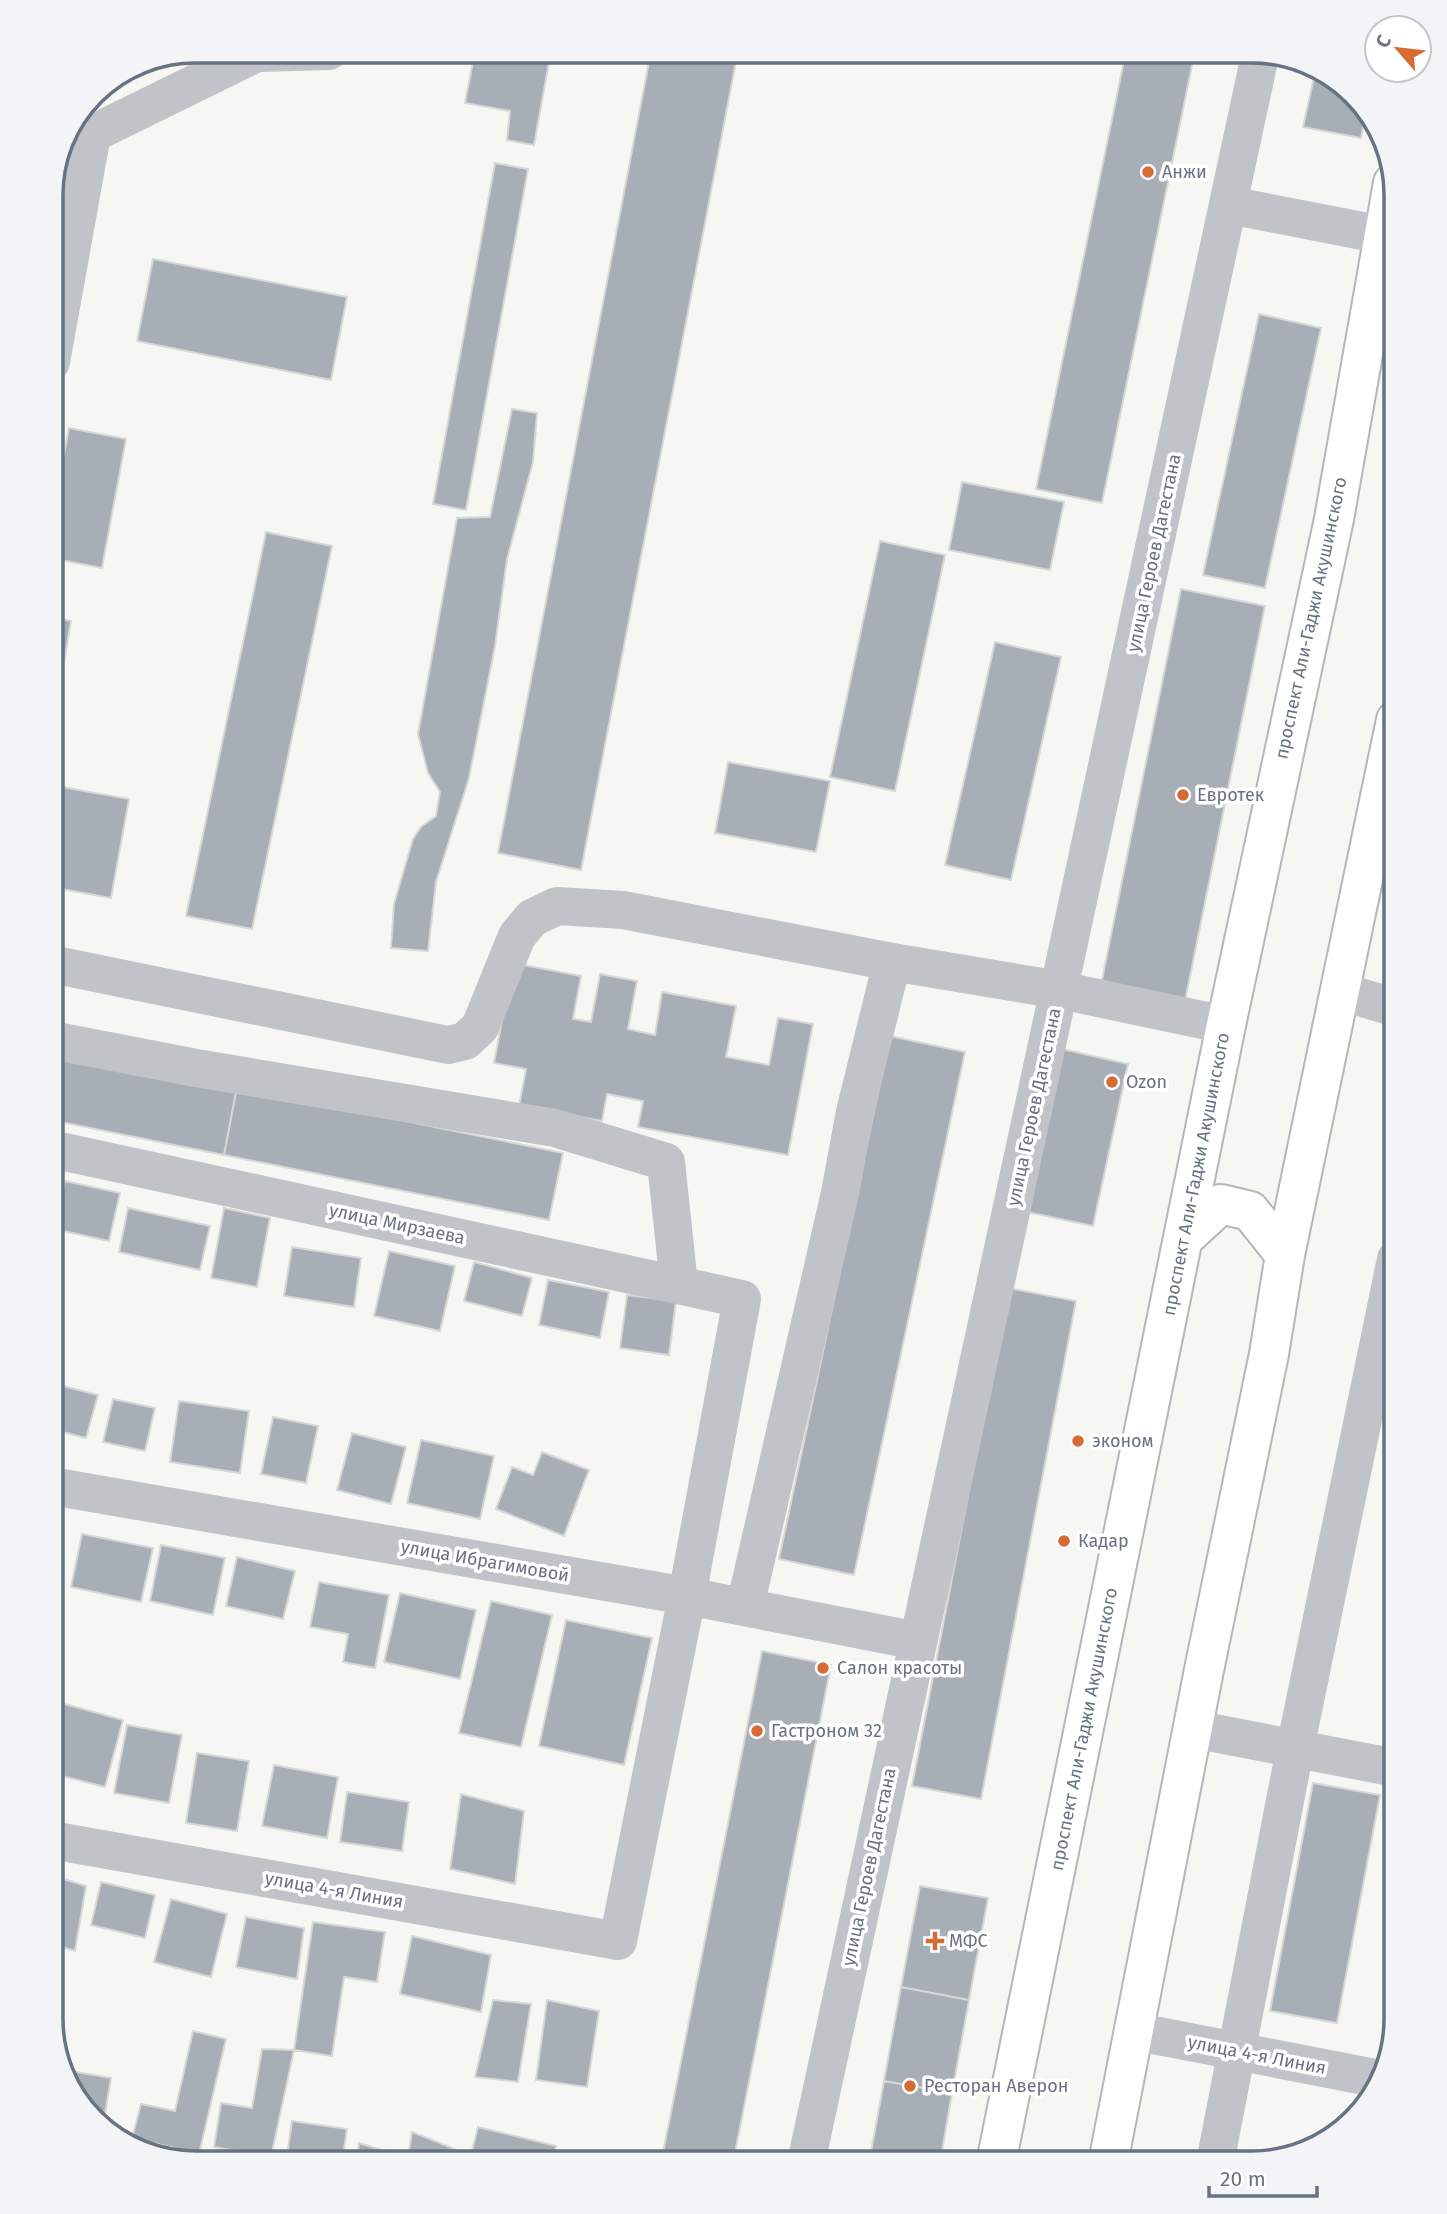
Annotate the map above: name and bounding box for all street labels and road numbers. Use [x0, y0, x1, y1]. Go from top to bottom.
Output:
street label: улица Героев Дагестана [1122, 452, 1186, 654]
street label: проспект Али-Гаджи Акушинского [1270, 475, 1352, 761]
street label: улица Героев Дагестана [1002, 1006, 1066, 1208]
street label: проспект Али-Гаджи Акушинского [1158, 1031, 1234, 1317]
street label: улица Мирзаева [327, 1199, 467, 1249]
street label: улица Ибрагимовой [399, 1535, 571, 1587]
street label: проспект Али-Гаджи Акушинского [1046, 1586, 1122, 1872]
street label: улица Героев Дагестана [837, 1766, 901, 1968]
street label: улица 4-я Линия [263, 1867, 405, 1913]
street label: улица 4-я Линия [1186, 2031, 1328, 2079]

